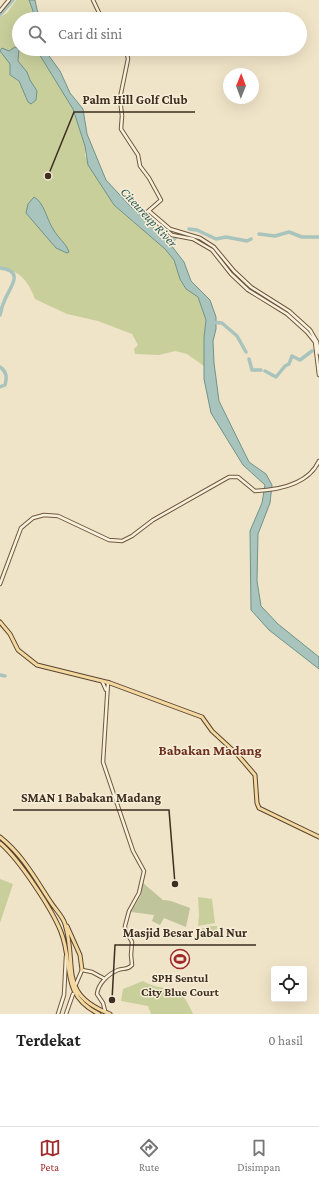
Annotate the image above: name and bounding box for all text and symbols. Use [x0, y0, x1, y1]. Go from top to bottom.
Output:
search box [12, 12, 307, 56]
icon: search [26, 23, 48, 45]
text: Cari di sini [58, 26, 122, 42]
north arrow [223, 68, 259, 104]
callout: Palm Hill Golf Club [74, 87, 195, 112]
text: Palm Hill Golf Club [82, 92, 188, 107]
water label: Citeureup River [118, 184, 181, 250]
district label: Babakan Madang [158, 742, 262, 758]
callout: SMAN 1 Babakan Madang [13, 785, 169, 810]
text: SMAN 1 Babakan Madang [21, 790, 161, 805]
callout: Masjid Besar Jabal Nur [115, 920, 256, 945]
text: Masjid Besar Jabal Nur [123, 925, 248, 941]
sports icon: SPH Sentul City Blue Court [169, 948, 191, 970]
map controls [271, 966, 307, 1002]
button: locate [271, 966, 307, 1002]
place label: SPH Sentul City Blue Court [141, 971, 220, 999]
text: Terdekat [16, 1031, 81, 1050]
text: 0 hasil [268, 1033, 303, 1048]
tab: Peta [39, 1137, 61, 1173]
tab: Rute [138, 1137, 160, 1173]
tab: Disimpan [237, 1137, 280, 1173]

